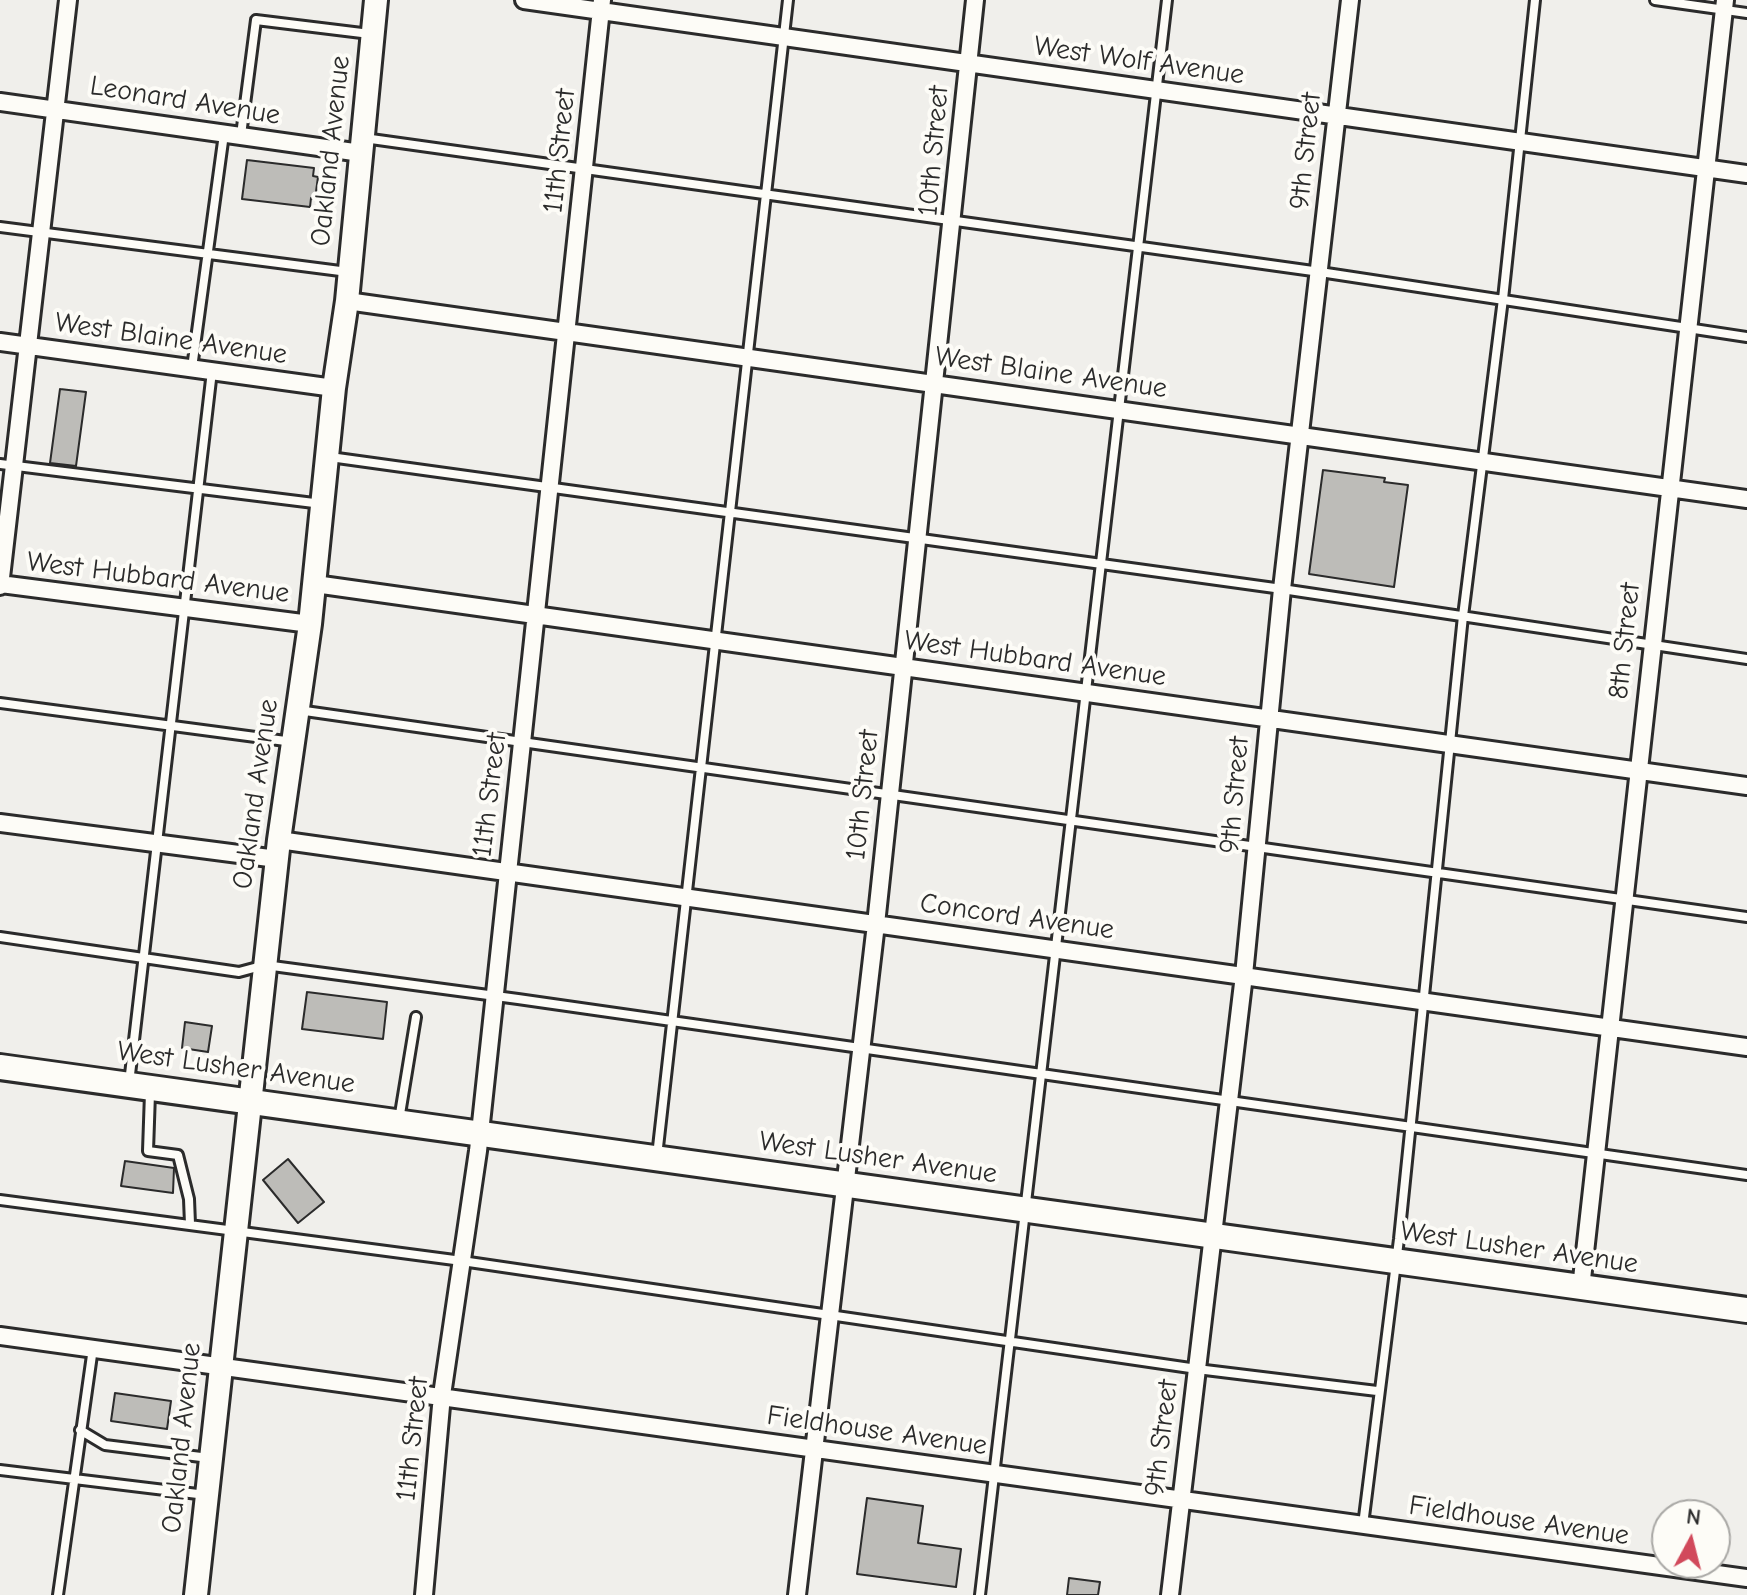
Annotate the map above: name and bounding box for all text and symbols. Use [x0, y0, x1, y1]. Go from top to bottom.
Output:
street label: West Wolf Avenue [1032, 30, 1246, 92]
street label: Oakland Avenue [304, 54, 358, 248]
street label: Leonard Avenue [88, 69, 282, 133]
street label: 10th Street [912, 84, 956, 218]
street label: 11th Street [537, 87, 583, 215]
street label: 9th Street [1283, 91, 1329, 211]
street label: West Blaine Avenue [53, 306, 289, 372]
street label: West Blaine Avenue [933, 340, 1169, 406]
street label: West Hubbard Avenue [25, 545, 291, 611]
street label: 8th Street [1602, 581, 1648, 701]
street label: West Hubbard Avenue [902, 624, 1168, 694]
street label: Oakland Avenue [226, 697, 286, 891]
street label: 10th Street [839, 728, 887, 862]
street label: 11th Street [466, 731, 514, 859]
street label: 9th Street [1213, 735, 1257, 855]
street label: Concord Avenue [918, 887, 1116, 947]
street label: West Lusher Avenue [115, 1035, 357, 1101]
street label: West Lusher Avenue [757, 1125, 999, 1191]
street label: West Lusher Avenue [1398, 1215, 1640, 1281]
street label: Oakland Avenue [155, 1341, 209, 1535]
street label: 11th Street [390, 1375, 436, 1503]
street label: 9th Street [1138, 1378, 1186, 1498]
street label: Fieldhouse Avenue [765, 1399, 989, 1463]
street label: Fieldhouse Avenue [1407, 1489, 1631, 1553]
north arrow [1651, 1499, 1731, 1579]
text: N [1685, 1503, 1702, 1531]

